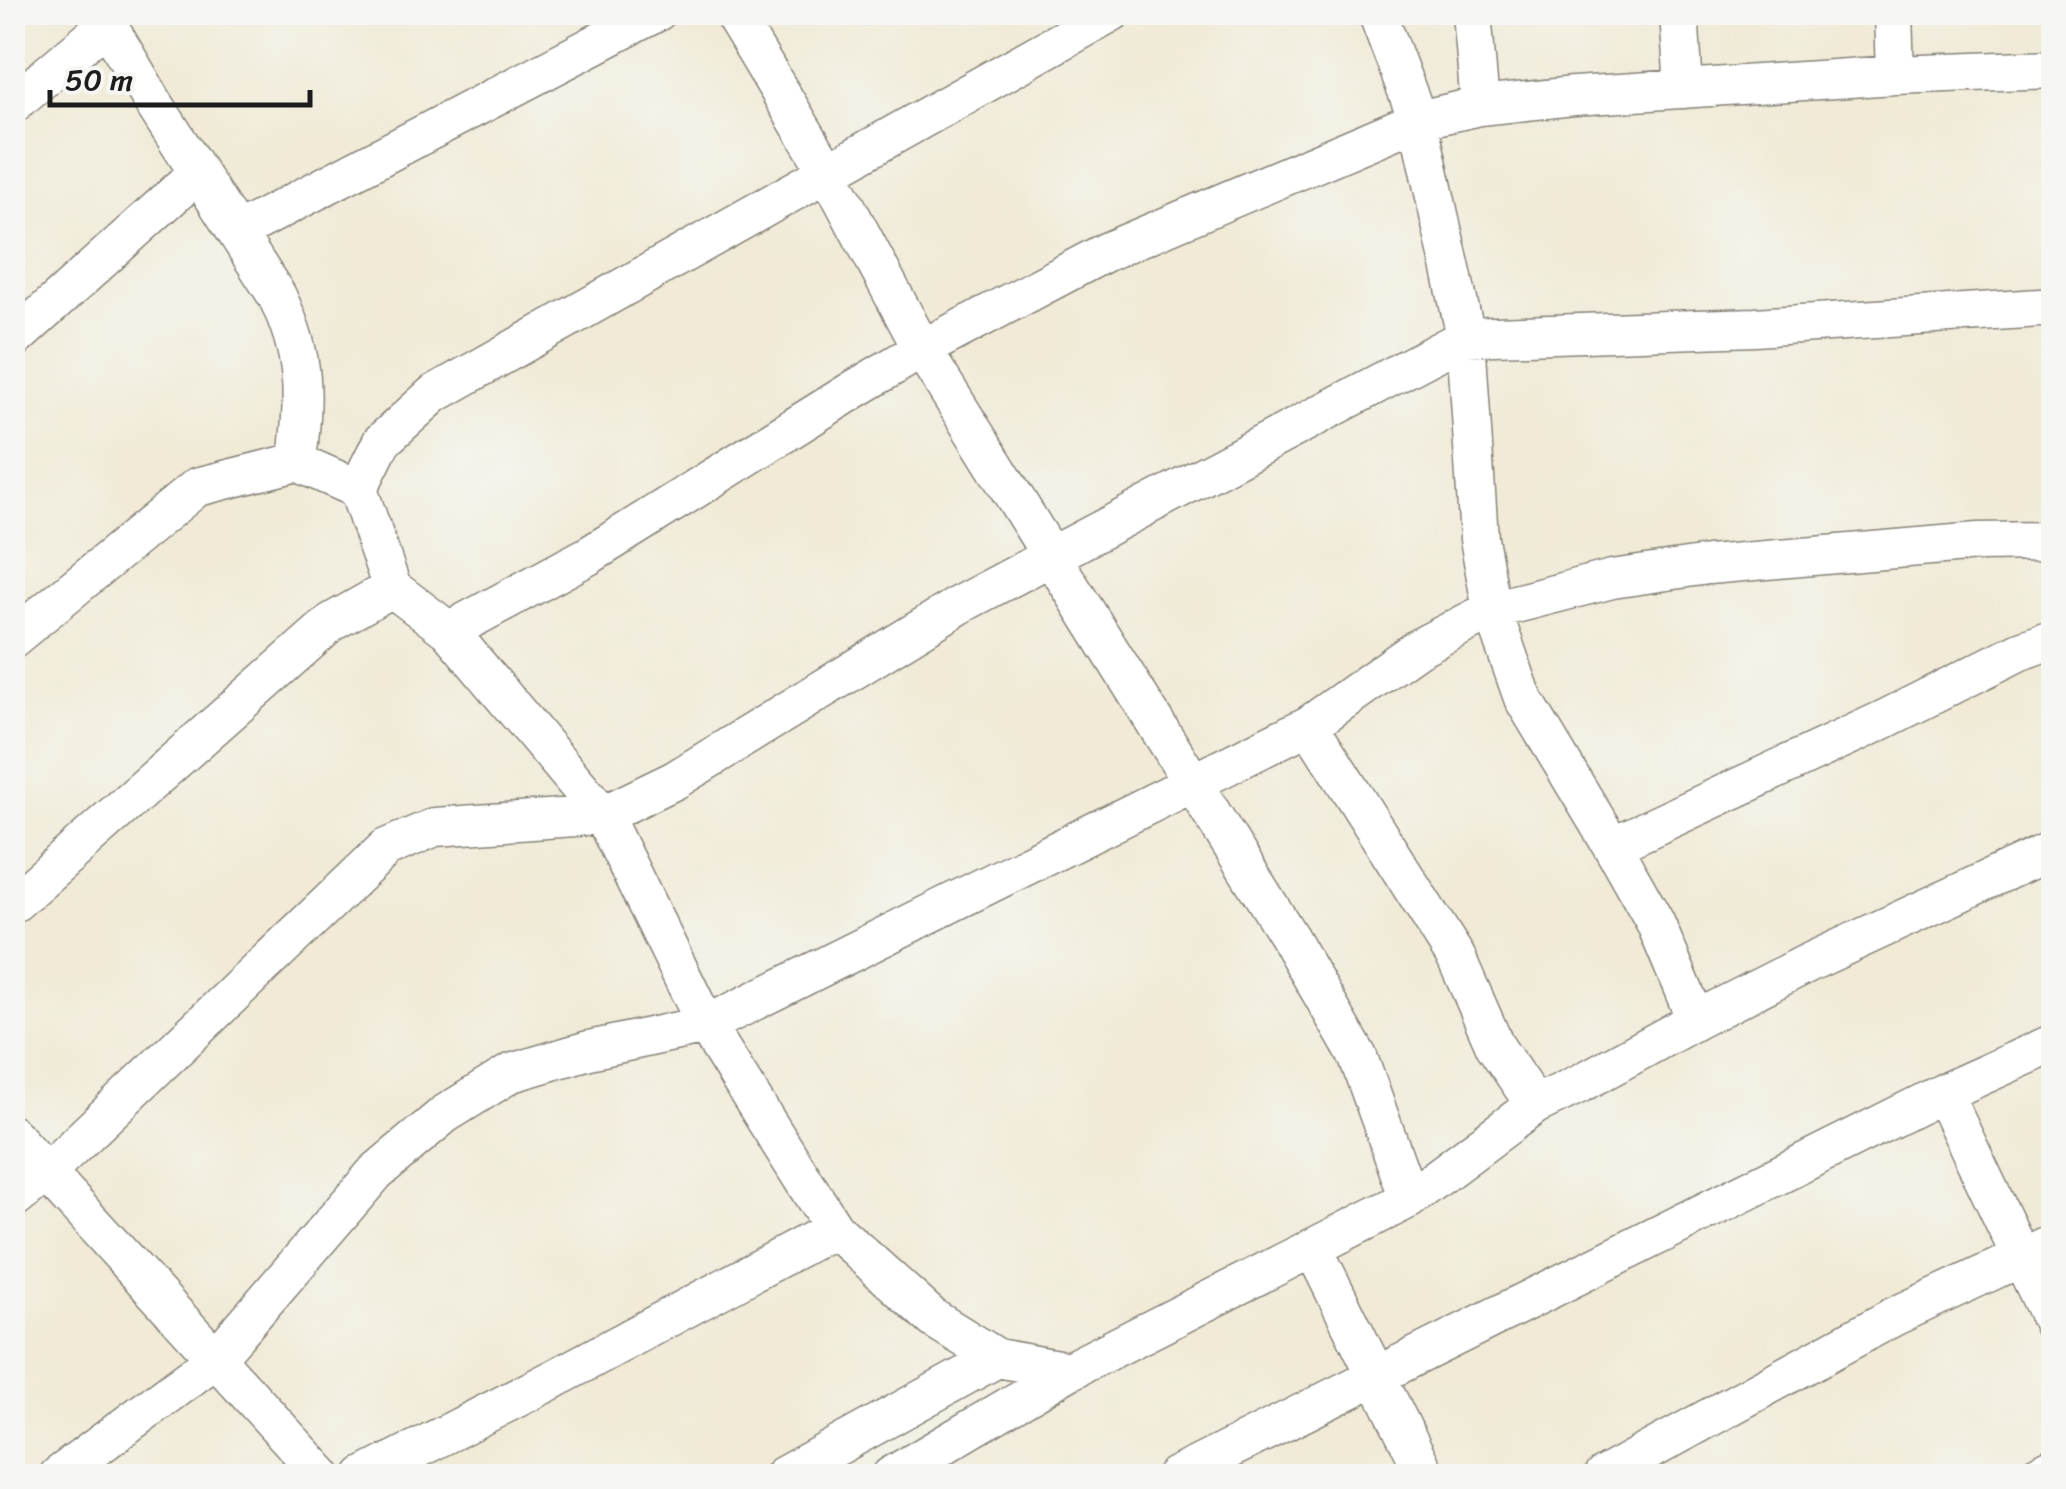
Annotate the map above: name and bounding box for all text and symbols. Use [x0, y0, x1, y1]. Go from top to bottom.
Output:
scale bar [50, 45, 310, 107]
text: 50 m [65, 53, 133, 107]

